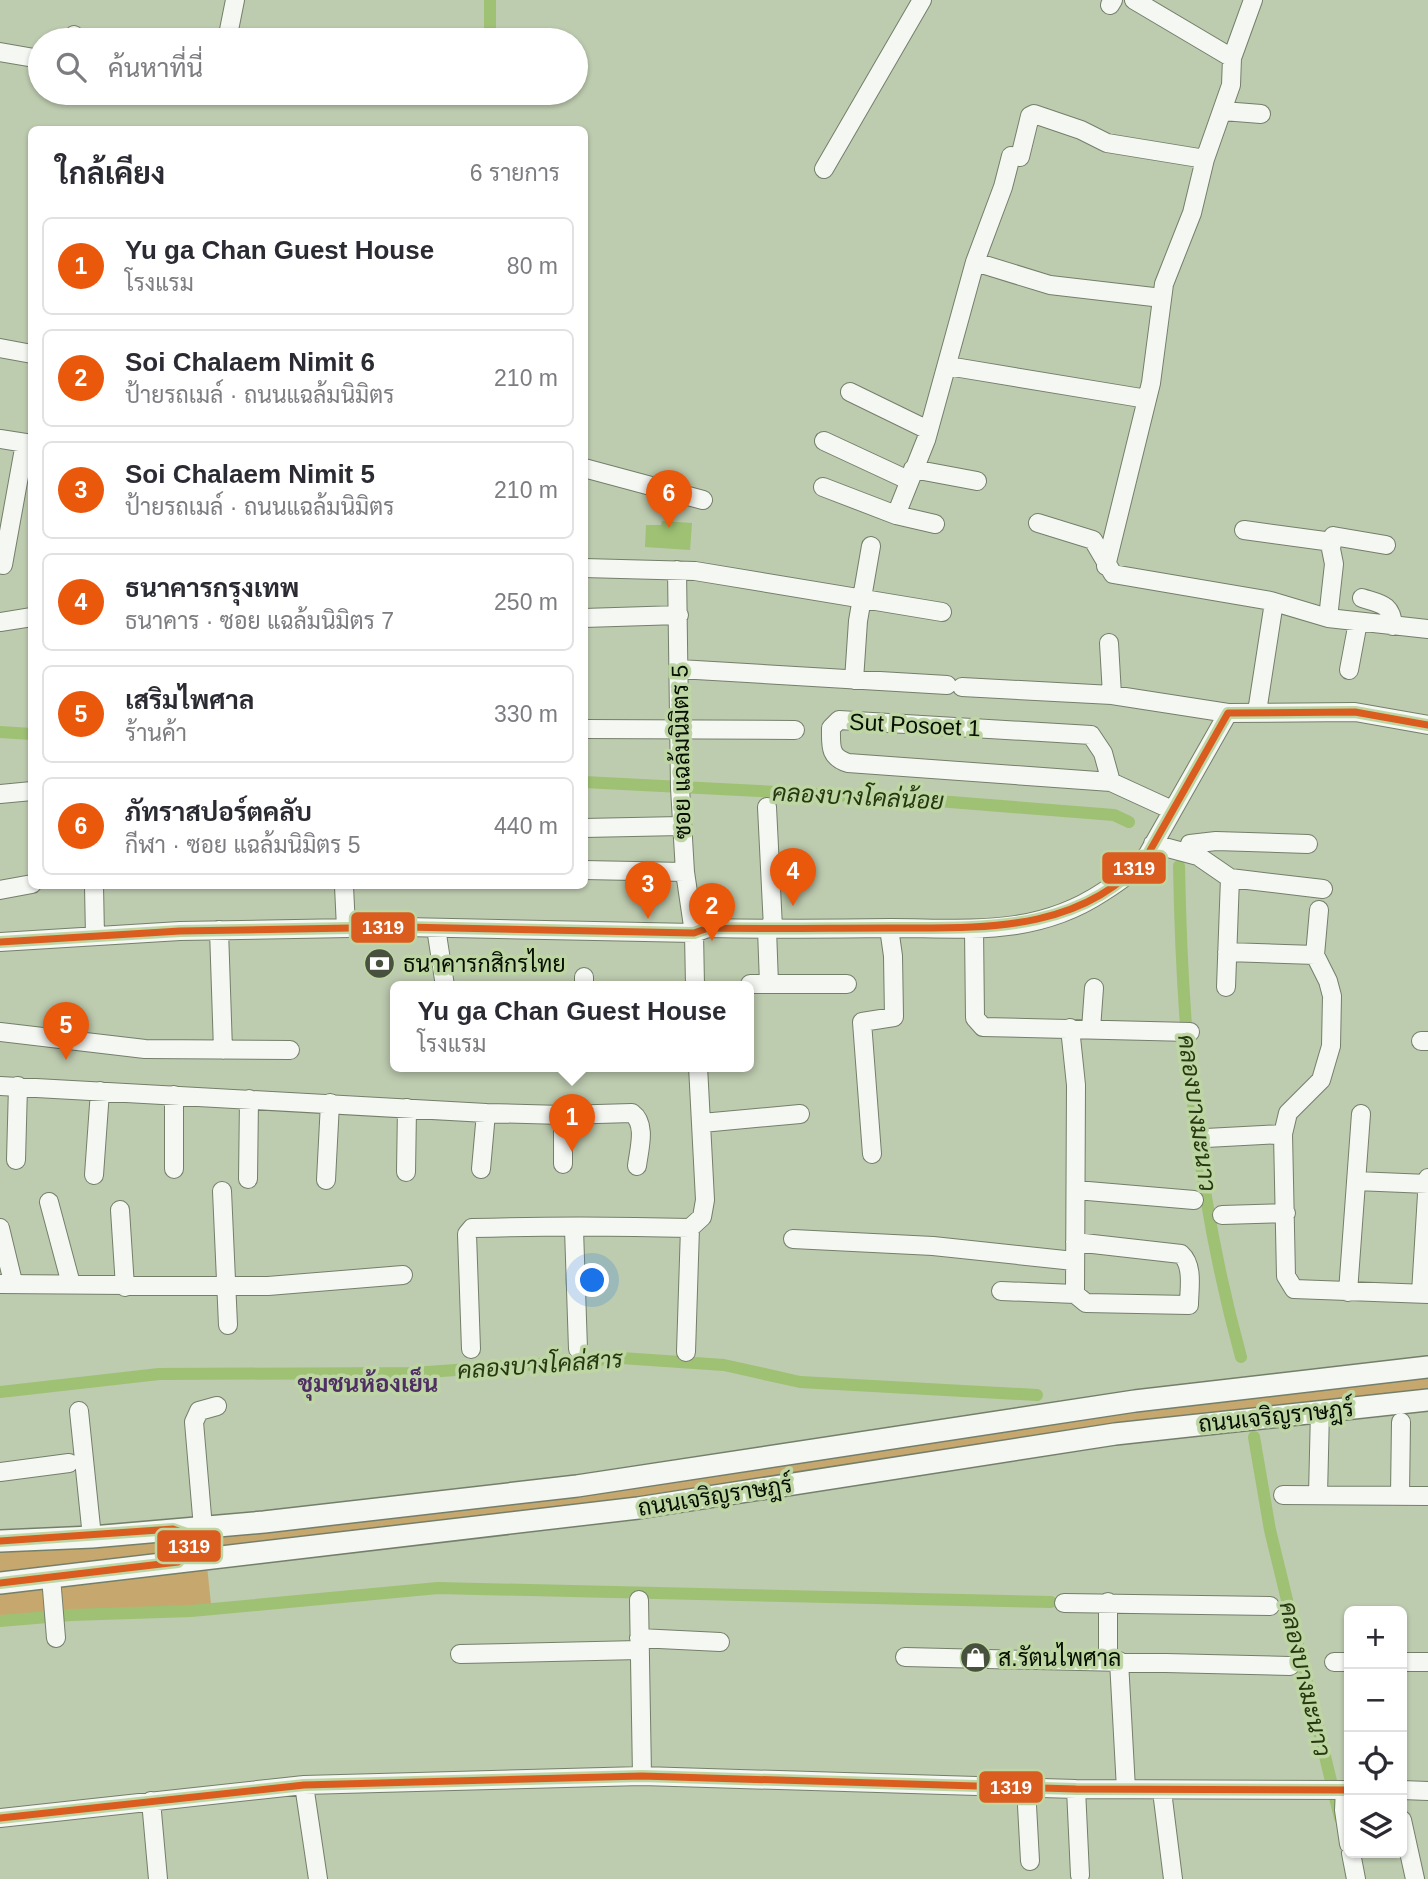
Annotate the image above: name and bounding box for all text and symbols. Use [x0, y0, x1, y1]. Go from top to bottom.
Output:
search box [28, 28, 588, 105]
icon: search [52, 48, 90, 86]
text: ค้นหาที่นี่ [108, 53, 203, 83]
text: ใกล้เคียง [56, 157, 165, 190]
text: 6 รายการ [470, 160, 560, 186]
text: Yu ga Chan Guest House [125, 235, 434, 265]
text: 1 [75, 253, 87, 279]
text: 80 m [507, 253, 558, 279]
text: โรงแรม [125, 270, 194, 296]
text: Soi Chalaem Nimit 6 [125, 347, 375, 377]
text: 2 [75, 365, 87, 391]
text: 210 m [494, 365, 558, 391]
text: ป้ายรถเมล์ · ถนนแฉล้มนิมิตร [125, 382, 394, 408]
text: Soi Chalaem Nimit 5 [125, 459, 375, 489]
pin: 6 [646, 470, 692, 528]
text: 3 [75, 477, 87, 503]
text: 210 m [494, 477, 558, 503]
text: ป้ายรถเมล์ · ถนนแฉล้มนิมิตร [125, 494, 394, 520]
text: ธนาคารกรุงเทพ [125, 573, 299, 603]
text: 4 [75, 589, 87, 615]
text: 250 m [494, 589, 558, 615]
text: ธนาคาร · ซอย แฉล้มนิมิตร 7 [125, 608, 394, 634]
street label: ซอย แฉล้มนิมิตร 5 [664, 665, 696, 839]
text: เสริมไพศาล [125, 685, 254, 715]
text: 5 [75, 701, 87, 727]
text: 330 m [494, 701, 558, 727]
street label: Sut Posoet 1 [849, 709, 981, 741]
text: ร้านค้า [125, 720, 187, 746]
water label: คลองบางโคล่น้อย [771, 777, 945, 814]
text: ภัทราสปอร์ตคลับ [125, 797, 312, 827]
text: 6 [75, 813, 87, 839]
text: 440 m [494, 813, 558, 839]
text: กีฬา · ซอย แฉล้มนิมิตร 5 [125, 832, 361, 858]
pin: 4 [770, 848, 816, 906]
line badge: 1319 [1101, 851, 1167, 885]
text: 1319 [1113, 858, 1155, 879]
pin: 3 [625, 861, 671, 919]
pin: 2 [689, 883, 735, 941]
line badge: 1319 [350, 911, 416, 944]
text: 1319 [362, 917, 404, 938]
bank icon: ธนาคารกสิกรไทย [363, 947, 397, 981]
place label: ธนาคารกสิกรไทย [403, 948, 566, 977]
popup [390, 981, 754, 1072]
text: Yu ga Chan Guest House [417, 996, 727, 1026]
pin: 5 [43, 1002, 89, 1060]
text: โรงแรม [417, 1031, 486, 1057]
water label: คลองบางมะนาว [1173, 1033, 1222, 1193]
pin: 1 [549, 1094, 595, 1152]
your location [575, 1263, 609, 1297]
water label: คลองบางโคล่สาร [456, 1343, 625, 1384]
district label: ชุมชนห้องเย็น [298, 1366, 438, 1401]
street label: ถนนเจริญราษฎร์ [1197, 1392, 1355, 1440]
street label: ถนนเจริญราษฎร์ [636, 1468, 794, 1524]
line badge: 1319 [156, 1529, 222, 1563]
text: 1319 [168, 1536, 210, 1557]
water label: คลองบางมะนาว [1275, 1599, 1336, 1759]
map controls [1344, 1606, 1407, 1858]
button: + [1344, 1606, 1407, 1669]
shop icon: ส.รัตนไพศาล [958, 1641, 992, 1675]
place label: ส.รัตนไพศาล [998, 1642, 1121, 1671]
button: − [1344, 1669, 1407, 1732]
button: locate [1344, 1732, 1407, 1795]
line badge: 1319 [978, 1770, 1044, 1804]
text: 1319 [990, 1777, 1032, 1798]
button: layers [1344, 1795, 1407, 1858]

